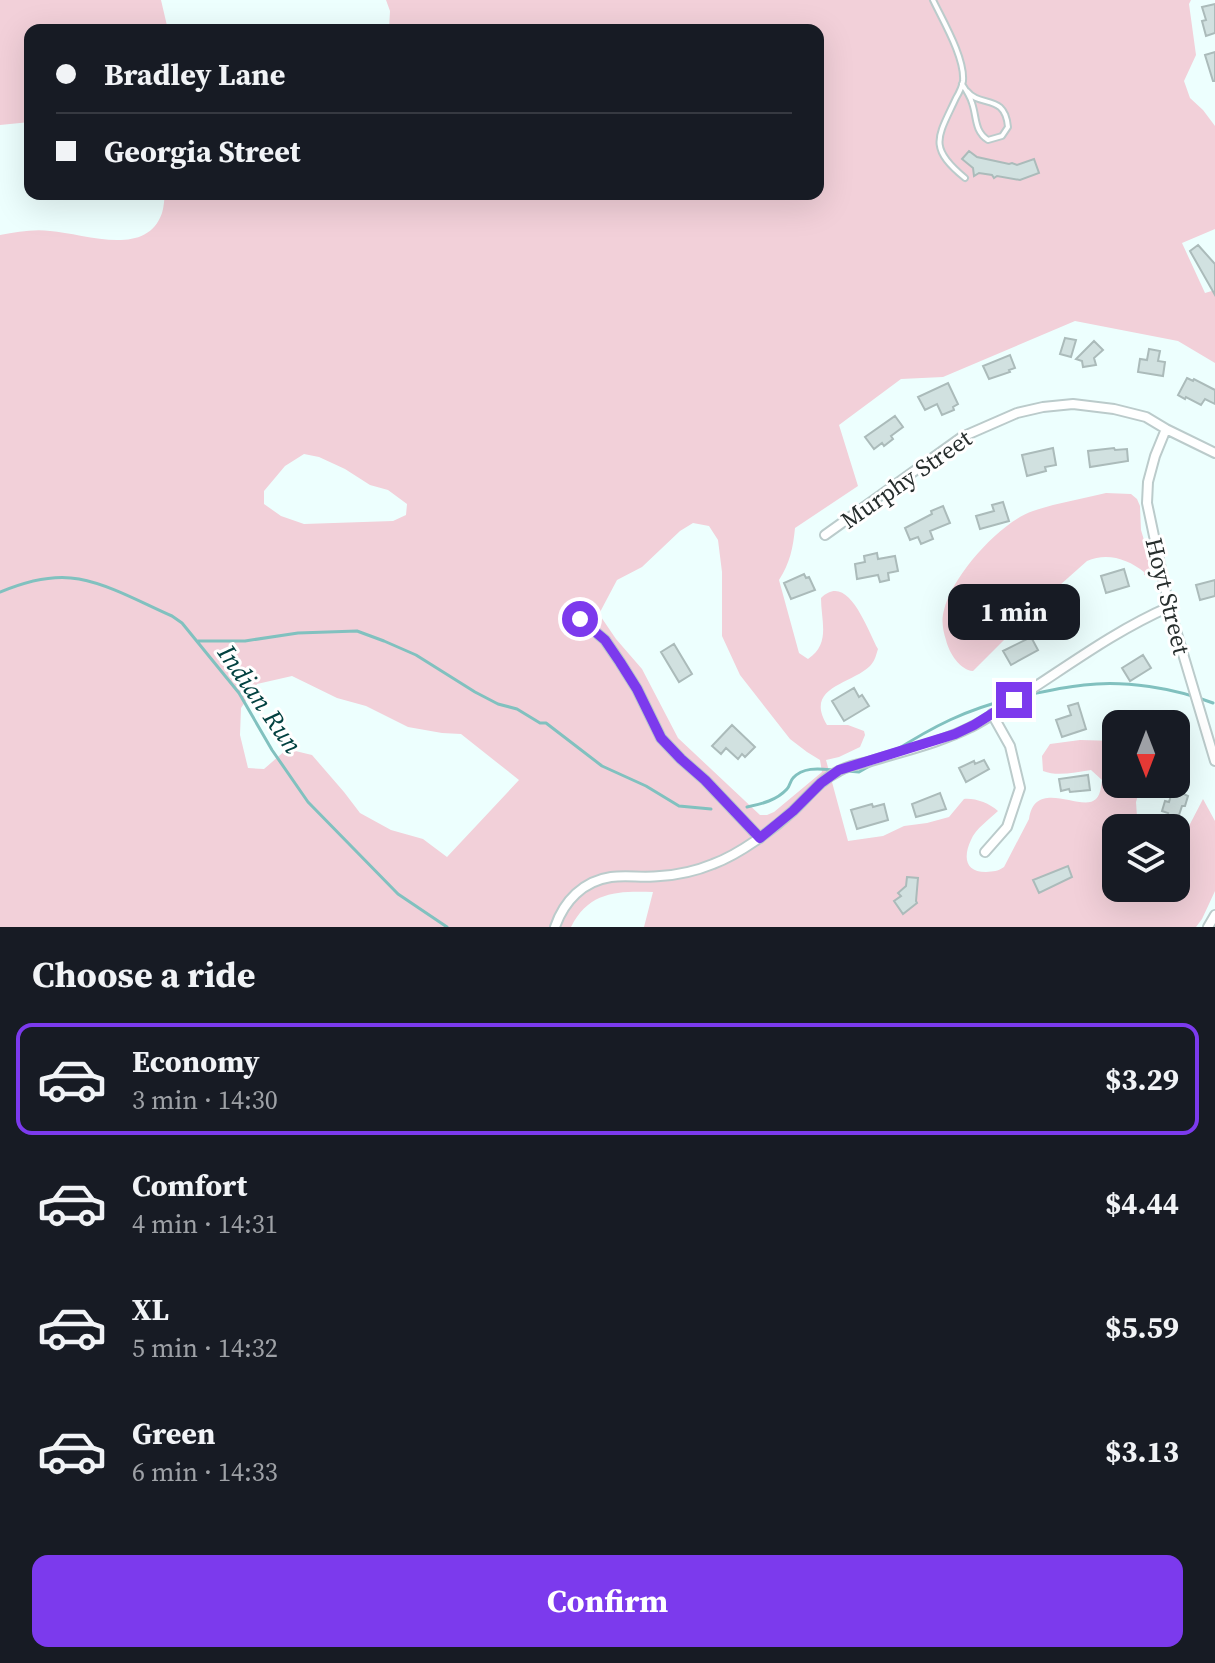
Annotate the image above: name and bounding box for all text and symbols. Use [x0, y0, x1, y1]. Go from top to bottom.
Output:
text: Bradley Lane [104, 54, 285, 95]
text: Georgia Street [104, 131, 301, 172]
street label: Murphy Street [834, 422, 978, 536]
street label: Hoyt Street [1138, 534, 1198, 658]
callout: 1 min [948, 584, 1080, 640]
text: 1 min [980, 594, 1048, 630]
route start [562, 601, 598, 637]
water label: Indian Run [209, 637, 311, 761]
route end [996, 682, 1032, 718]
north arrow [1102, 710, 1190, 798]
map controls [1102, 710, 1190, 902]
button: layers [1102, 814, 1190, 902]
text: Choose a ride [32, 950, 255, 999]
text: Economy [132, 1041, 260, 1082]
icon: car [36, 1043, 108, 1115]
text: $3.29 [1105, 1059, 1179, 1100]
text: 3 min · 14:30 [132, 1082, 278, 1118]
text: Comfort [132, 1165, 247, 1206]
icon: car [36, 1167, 108, 1239]
text: $4.44 [1105, 1183, 1179, 1224]
text: 4 min · 14:31 [132, 1206, 278, 1242]
text: XL [132, 1289, 169, 1330]
icon: car [36, 1291, 108, 1363]
text: $5.59 [1105, 1307, 1179, 1348]
text: 5 min · 14:32 [132, 1330, 278, 1366]
text: Green [132, 1413, 215, 1454]
icon: car [36, 1415, 108, 1487]
text: $3.13 [1105, 1431, 1179, 1472]
text: 6 min · 14:33 [132, 1454, 278, 1490]
button: Confirm [32, 1555, 1183, 1647]

